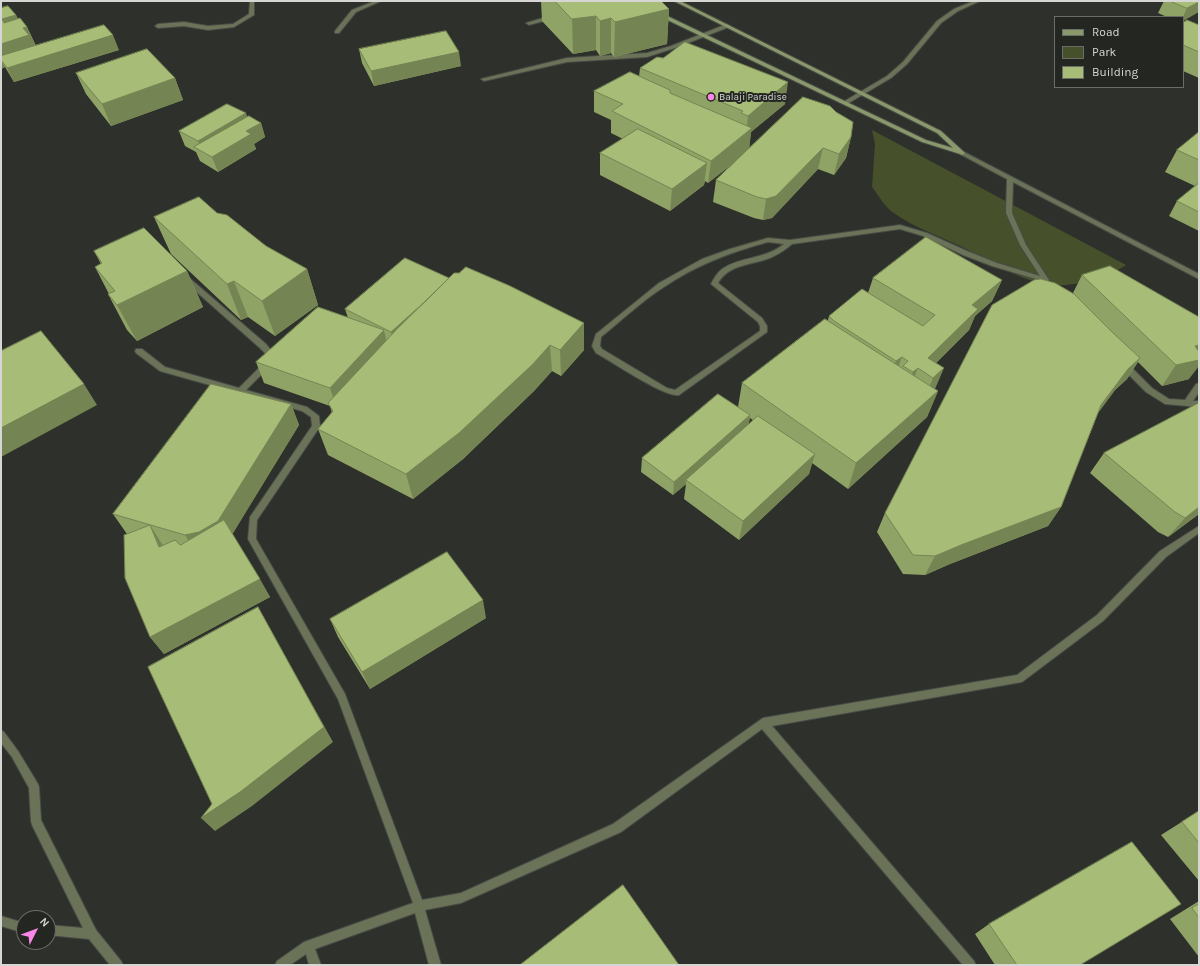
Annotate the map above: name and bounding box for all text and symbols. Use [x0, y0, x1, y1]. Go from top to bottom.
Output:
legend [1054, 16, 1184, 88]
text: Road [1092, 25, 1120, 39]
text: Park [1092, 45, 1116, 59]
text: Building [1092, 65, 1138, 79]
place label: Balaji Paradise [719, 91, 787, 103]
marker: Balaji Paradise [706, 92, 716, 102]
north arrow [16, 910, 56, 950]
text: N [37, 915, 52, 930]

